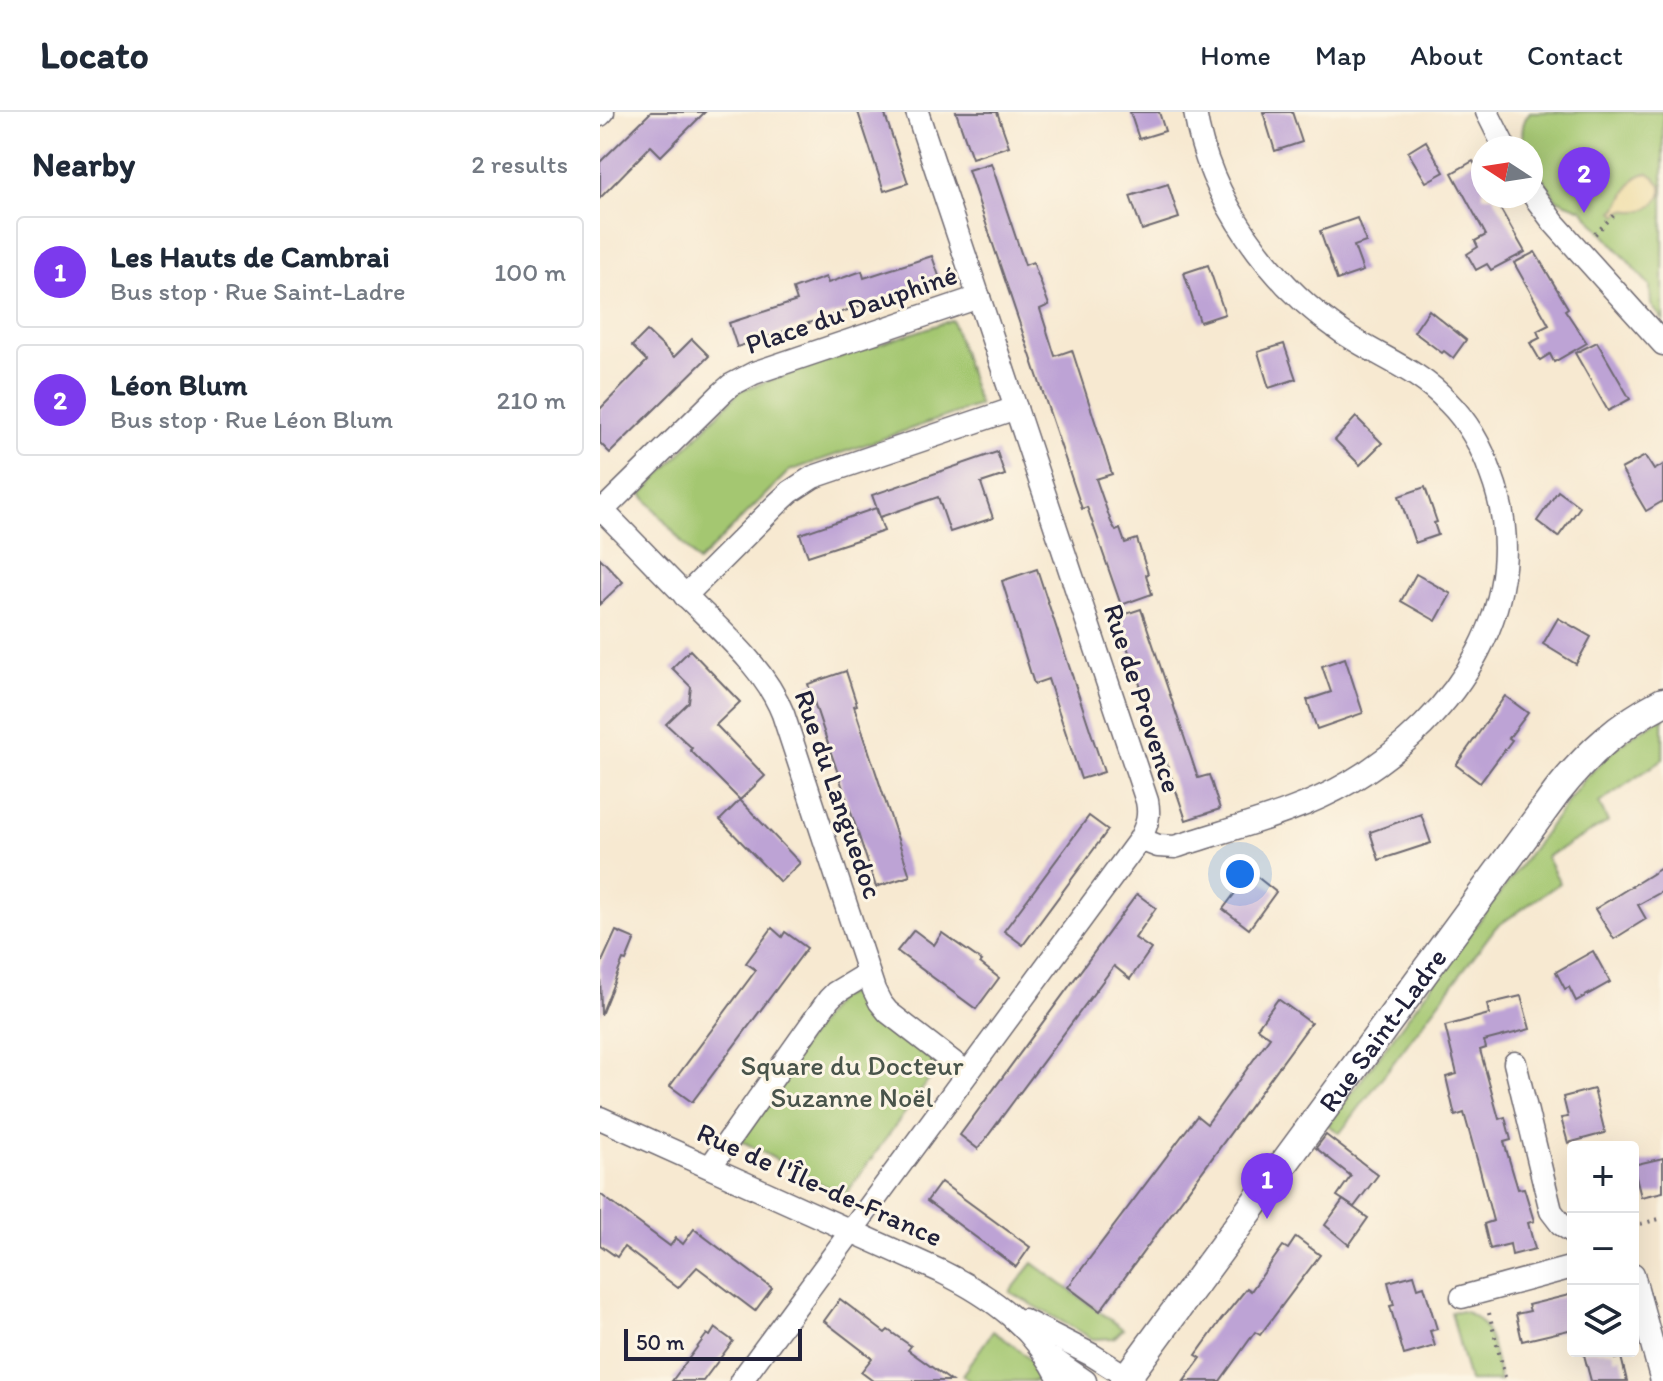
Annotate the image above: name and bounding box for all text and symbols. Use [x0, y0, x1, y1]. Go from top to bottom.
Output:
text: Locato [40, 32, 149, 78]
text: Home [1200, 38, 1271, 72]
text: Map [1315, 38, 1366, 72]
text: About [1410, 38, 1483, 72]
text: Contact [1527, 38, 1623, 72]
north arrow [1471, 136, 1543, 208]
text: Nearby [32, 144, 135, 185]
pin: 2 [1558, 147, 1610, 213]
text: 2 results [471, 148, 568, 180]
text: Les Hauts de Cambrai [110, 238, 390, 275]
text: 1 [54, 256, 66, 288]
text: 100 m [494, 256, 566, 288]
street label: Place du Dauphiné [741, 257, 961, 361]
text: Bus stop · Rue Saint-Ladre [110, 275, 406, 307]
text: Léon Blum [110, 366, 248, 403]
text: 2 [53, 384, 67, 416]
text: 210 m [497, 384, 566, 416]
text: Bus stop · Rue Léon Blum [110, 403, 393, 435]
street label: Rue de Provence [1096, 599, 1190, 797]
street label: Rue du Languedoc [787, 685, 891, 903]
your location [1220, 854, 1260, 894]
street label: Rue Saint-Ladre [1311, 941, 1454, 1118]
park label: Square du Docteur Suzanne Noël [740, 1048, 964, 1114]
street label: Rue de l'Île-de-France [692, 1115, 948, 1253]
map controls [1567, 1141, 1639, 1357]
button: + [1567, 1141, 1639, 1213]
pin: 1 [1241, 1153, 1293, 1219]
button: − [1567, 1213, 1639, 1285]
button: layers [1567, 1285, 1639, 1357]
scale bar [624, 1325, 802, 1361]
text: 50 m [636, 1329, 685, 1356]

